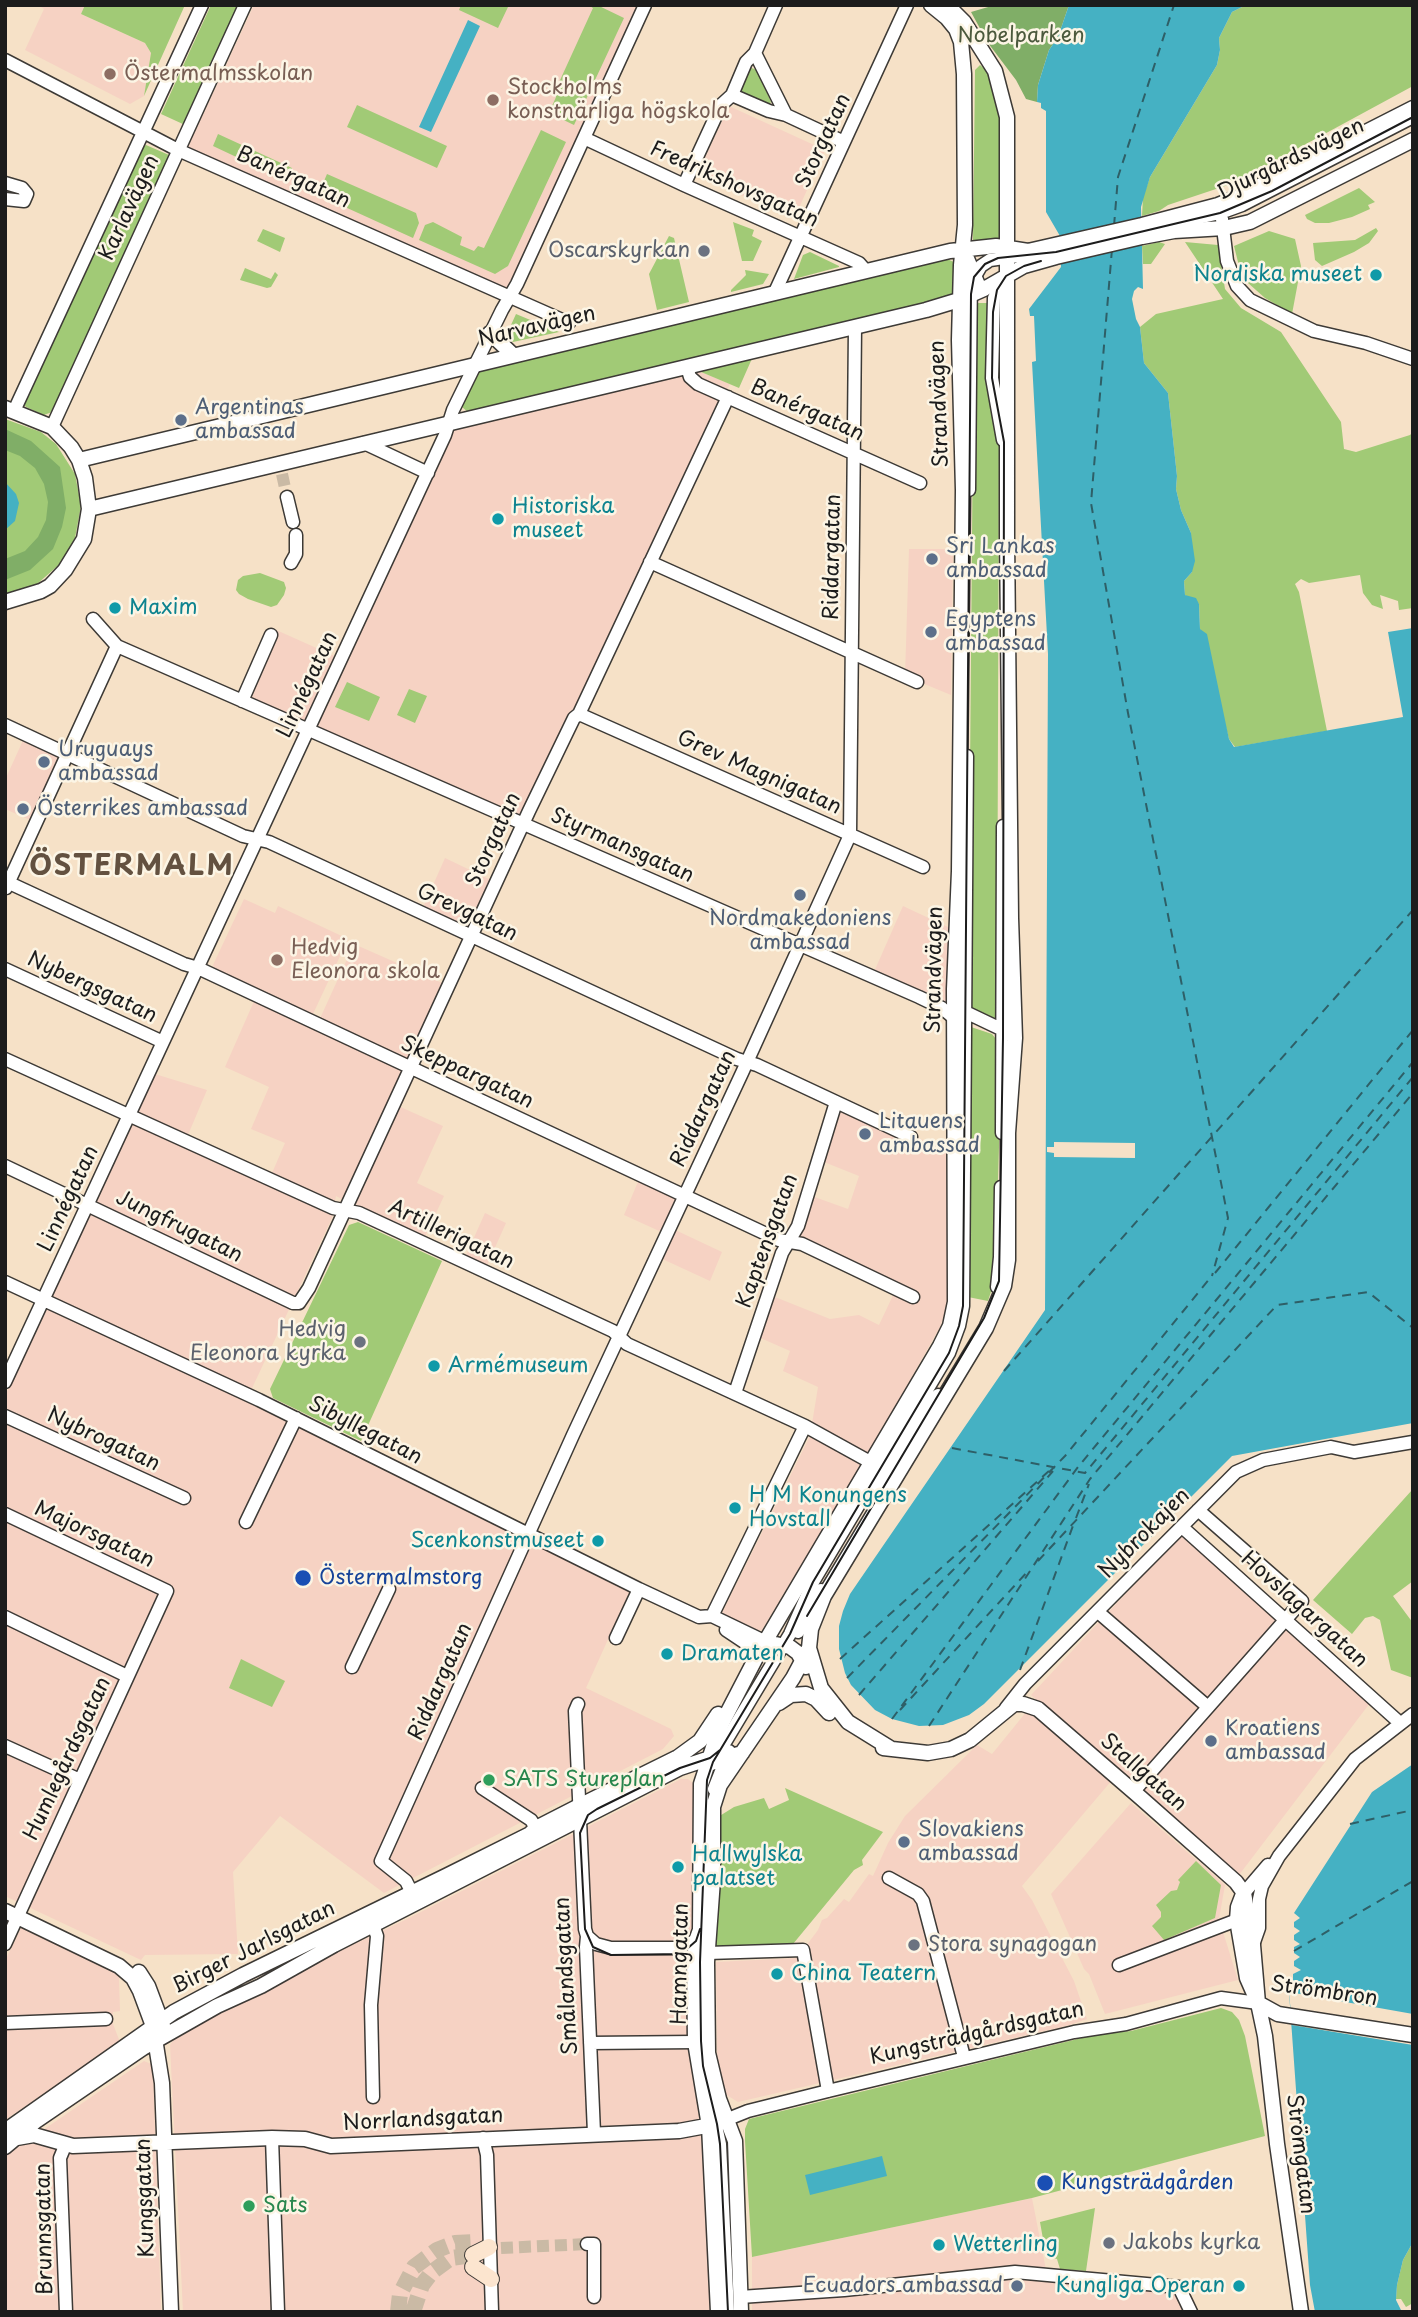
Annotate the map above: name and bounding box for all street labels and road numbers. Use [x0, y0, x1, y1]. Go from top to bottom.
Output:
street label: Storgatan [791, 90, 857, 192]
street label: Djurgårdsvägen [1213, 113, 1369, 207]
street label: Fredrikshovsgatan [646, 136, 822, 234]
street label: Banérgatan [232, 142, 354, 214]
street label: Karlavägen [95, 151, 165, 265]
street label: Narvavägen [476, 301, 598, 353]
street label: Strandvägen [925, 340, 955, 468]
street label: Banérgatan [746, 375, 868, 447]
street label: Riddargatan [819, 494, 847, 620]
street label: Linnégatan [272, 628, 344, 742]
street label: Grev Magnigatan [673, 725, 845, 821]
street label: Storgatan [461, 789, 527, 891]
street label: Styrmansgatan [546, 803, 698, 889]
street label: Grevgatan [413, 879, 521, 947]
street label: Strandvägen [921, 906, 949, 1034]
street label: Nybergsgatan [23, 947, 161, 1029]
street label: Skeppargatan [397, 1031, 537, 1115]
street label: Riddargatan [666, 1046, 742, 1172]
street label: Linnégatan [33, 1142, 105, 1256]
street label: Kaptensgatan [732, 1170, 804, 1312]
street label: Jungfrugatan [111, 1185, 247, 1269]
street label: Artillerigatan [384, 1195, 518, 1275]
street label: Sibyllegatan [304, 1392, 426, 1470]
street label: Nybrogatan [42, 1403, 164, 1477]
street label: Nybrokajen [1094, 1483, 1196, 1585]
street label: Majorsgatan [30, 1496, 158, 1574]
street label: Hovslagargatan [1236, 1547, 1372, 1673]
street label: Riddargatan [404, 1619, 478, 1745]
street label: Humlegårdsgatan [19, 1673, 117, 1845]
street label: Stallgatan [1095, 1729, 1191, 1817]
street label: Birger Jarlsgatan [168, 1896, 340, 2000]
street label: Smålandsgatan [550, 1896, 584, 2056]
street label: Hamngatan [667, 1903, 695, 2025]
street label: Strömbron [1269, 1972, 1379, 2012]
street label: Kungsträdgårdsgatan [867, 1997, 1087, 2071]
street label: Strömgatan [1280, 2092, 1320, 2216]
street label: Norrlandsgatan [342, 2103, 504, 2137]
street label: Kungsgatan [131, 2138, 161, 2258]
street label: Brunnsgatan [31, 2163, 59, 2295]

